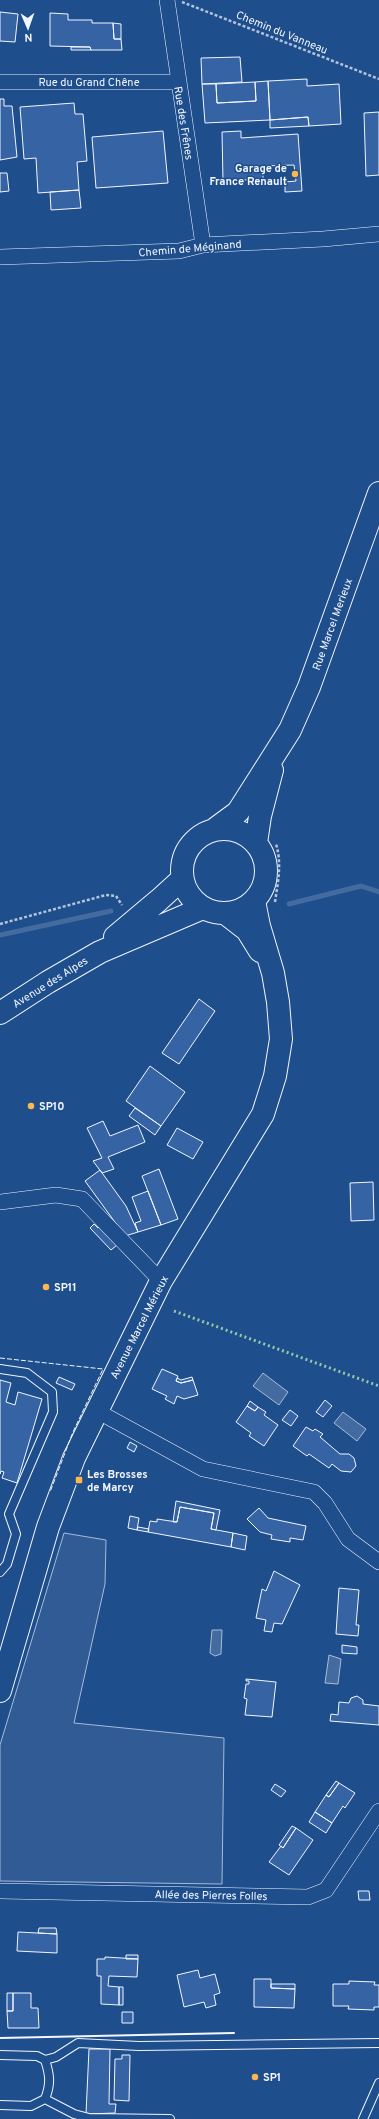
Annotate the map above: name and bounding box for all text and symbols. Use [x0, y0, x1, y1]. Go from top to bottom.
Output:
north arrow [8, 8, 48, 48]
street label: Chemin du Vanneau [234, 8, 330, 58]
text: N [24, 30, 33, 44]
street label: Rue du Grand Chêne [38, 76, 140, 90]
street label: Rue des Frênes [170, 85, 196, 161]
place label: Garage de France Renault [209, 162, 287, 189]
marker: Garage de France Renault [290, 169, 300, 179]
street label: Chemin de Méginand [138, 238, 242, 260]
street label: Rue Marcel Merieux [310, 576, 356, 672]
street label: Avenue des Alpes [10, 954, 91, 1012]
place label: SP10 [39, 1100, 64, 1114]
marker: SP10 [26, 1101, 36, 1111]
street label: Avenue Marcel Mérieux [108, 1273, 172, 1382]
place label: SP11 [54, 1281, 77, 1295]
marker: SP11 [41, 1282, 51, 1292]
place label: Les Brosses de Marcy [87, 1468, 148, 1495]
marker: Les Brosses de Marcy [74, 1475, 84, 1485]
street label: Allée des Pierres Folles [154, 1888, 268, 1904]
place label: SP1 [263, 2071, 281, 2085]
marker: SP1 [250, 2072, 260, 2082]

